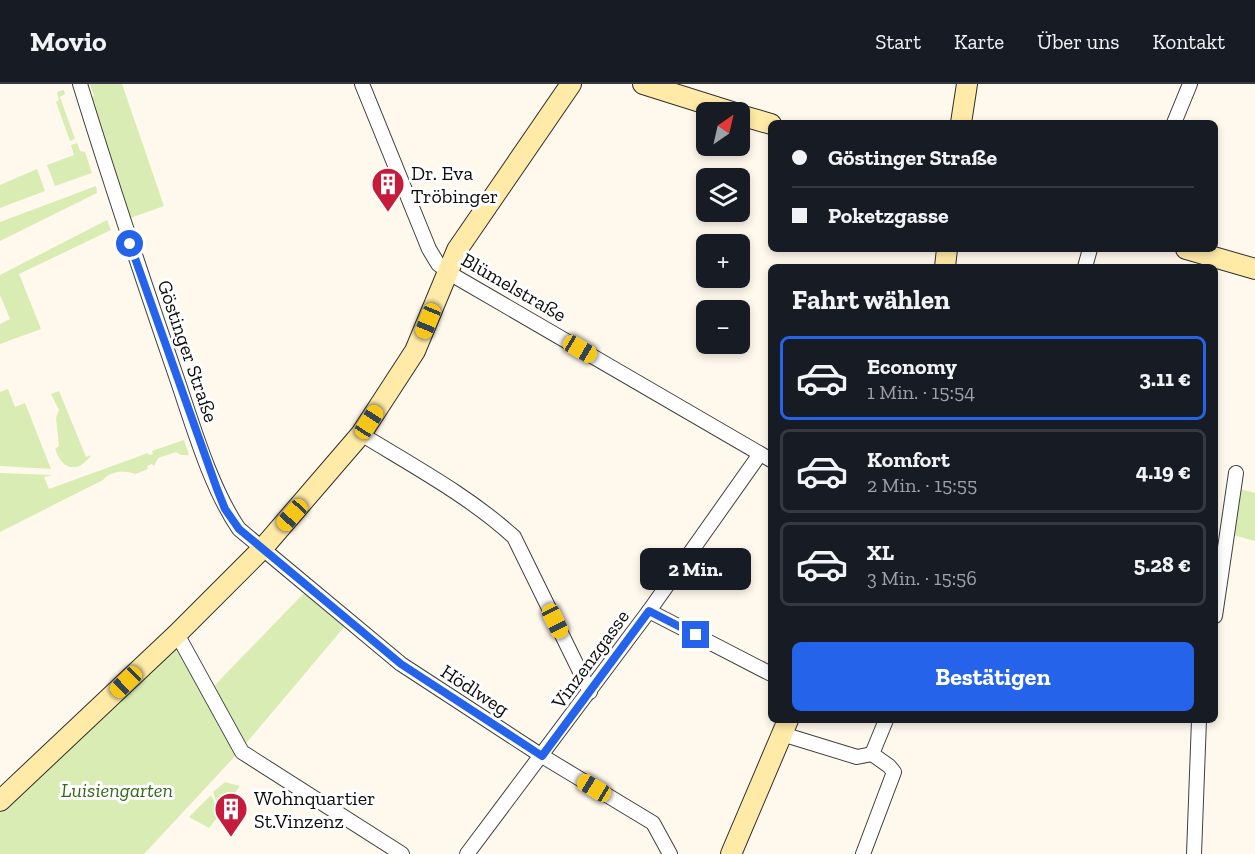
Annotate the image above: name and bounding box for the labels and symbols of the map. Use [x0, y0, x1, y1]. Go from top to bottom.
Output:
north arrow [696, 102, 750, 156]
place label: Dr. Eva Tröbinger [411, 161, 498, 208]
building icon: Dr. Eva Tröbinger [370, 166, 406, 213]
route start [116, 230, 143, 257]
street label: Blümelstraße [457, 247, 571, 327]
street label: Göstinger Straße [152, 277, 224, 425]
car [413, 301, 443, 341]
car [560, 332, 600, 366]
car [352, 402, 386, 442]
car [273, 496, 311, 534]
callout: 2 Min. [640, 548, 752, 590]
car [539, 601, 571, 641]
street label: Vinzenzgasse [545, 605, 634, 714]
route end [682, 621, 709, 648]
street label: Hödlweg [436, 659, 514, 721]
car [107, 663, 145, 701]
car [574, 771, 614, 805]
park label: Luisiengarten [61, 778, 173, 802]
place label: Wohnquartier St.Vinzenz [254, 786, 375, 833]
building icon: Wohnquartier St.Vinzenz [213, 791, 249, 838]

